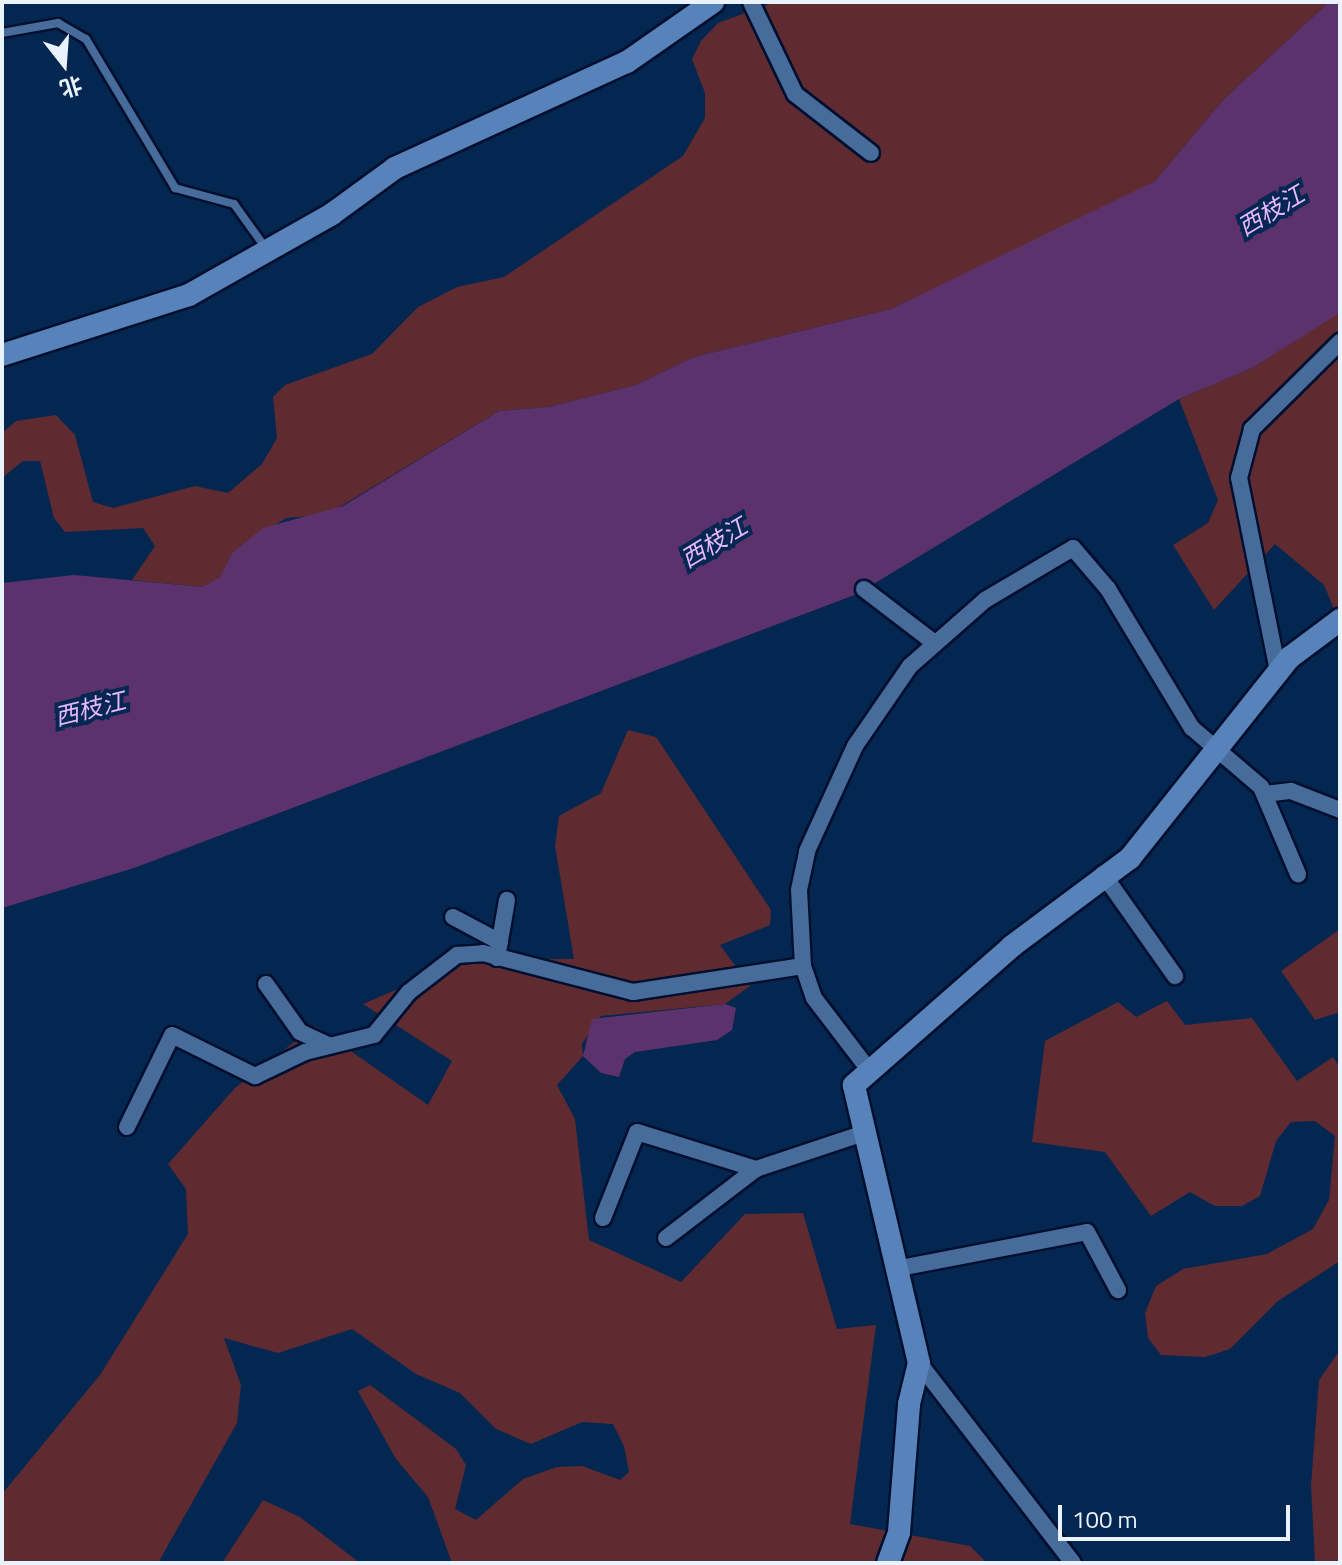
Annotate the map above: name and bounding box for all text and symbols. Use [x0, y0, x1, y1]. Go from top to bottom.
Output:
north arrow [24, 24, 104, 104]
text: 北 [56, 67, 87, 106]
water label: 西枝江 [1233, 180, 1309, 242]
water label: 西枝江 [676, 512, 752, 574]
water label: 西枝江 [52, 686, 128, 732]
scale bar [1062, 1489, 1294, 1539]
text: 100 m [1072, 1501, 1138, 1537]

